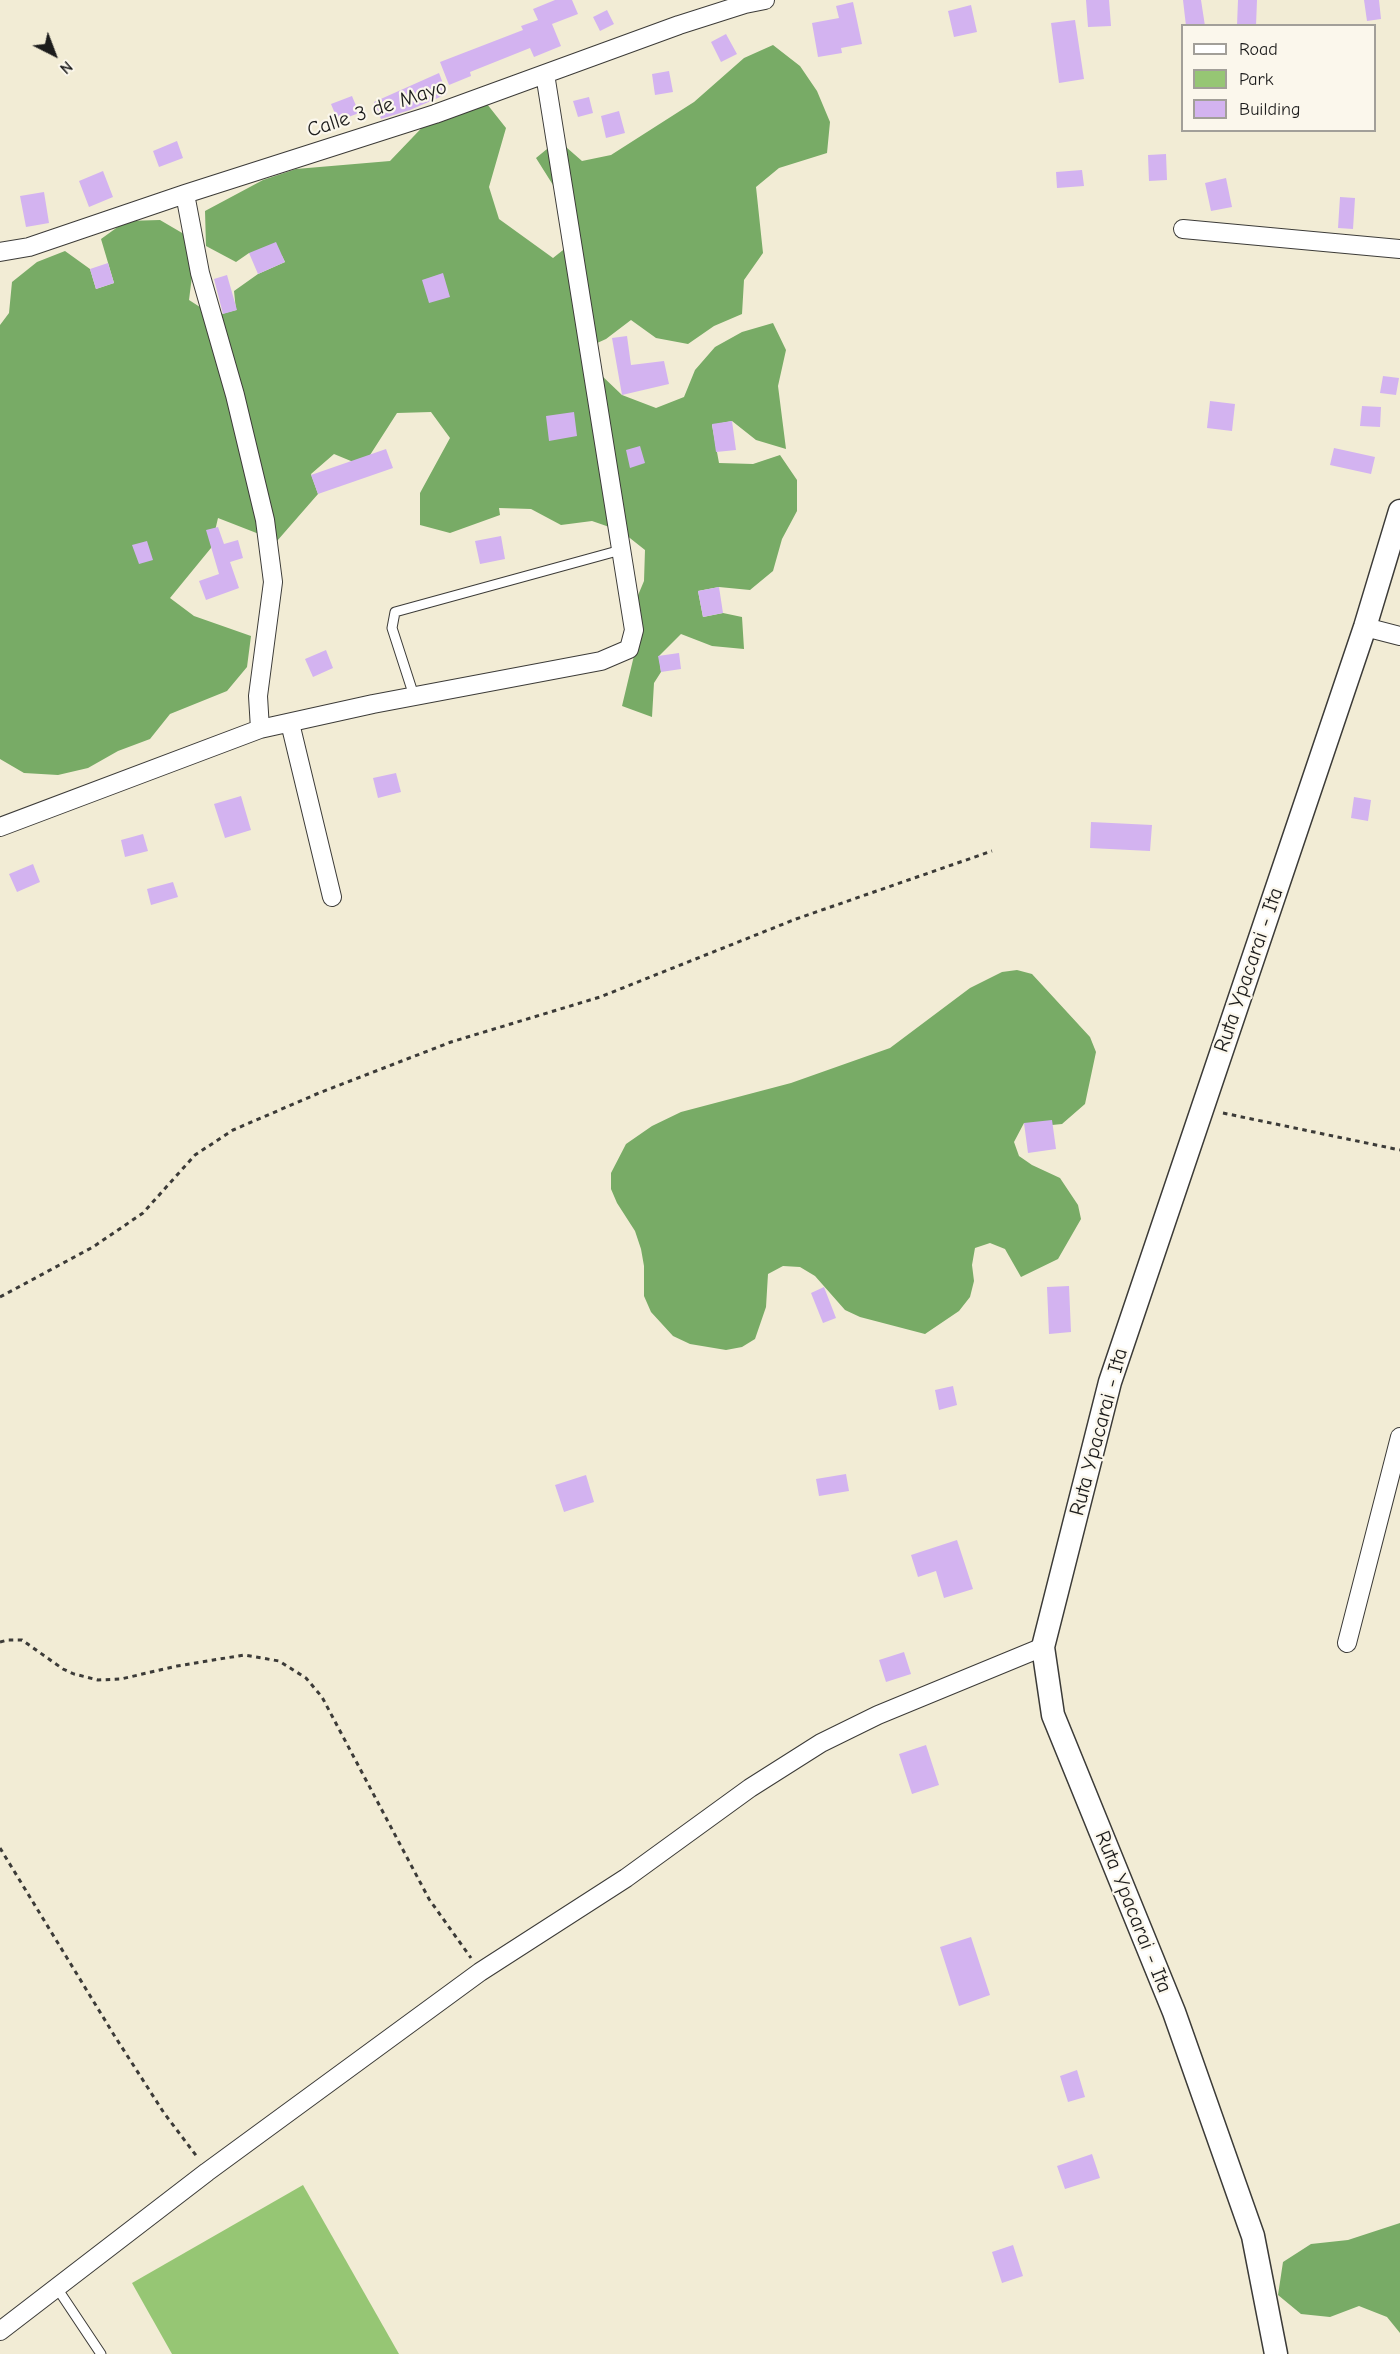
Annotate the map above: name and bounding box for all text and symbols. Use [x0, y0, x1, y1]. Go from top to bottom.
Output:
north arrow [24, 24, 84, 84]
legend [1181, 24, 1376, 132]
text: Road [1239, 39, 1278, 60]
text: N [56, 57, 76, 78]
text: Park [1239, 69, 1273, 90]
street label: Calle 3 de Mayo [304, 75, 450, 143]
text: Building [1239, 99, 1301, 120]
street label: Ruta Ypacarai - Ita [1209, 884, 1289, 1056]
street label: Ruta Ypacarai - Ita [1065, 1345, 1133, 1519]
street label: Ruta Ypacarai - Ita [1089, 1827, 1177, 1997]

